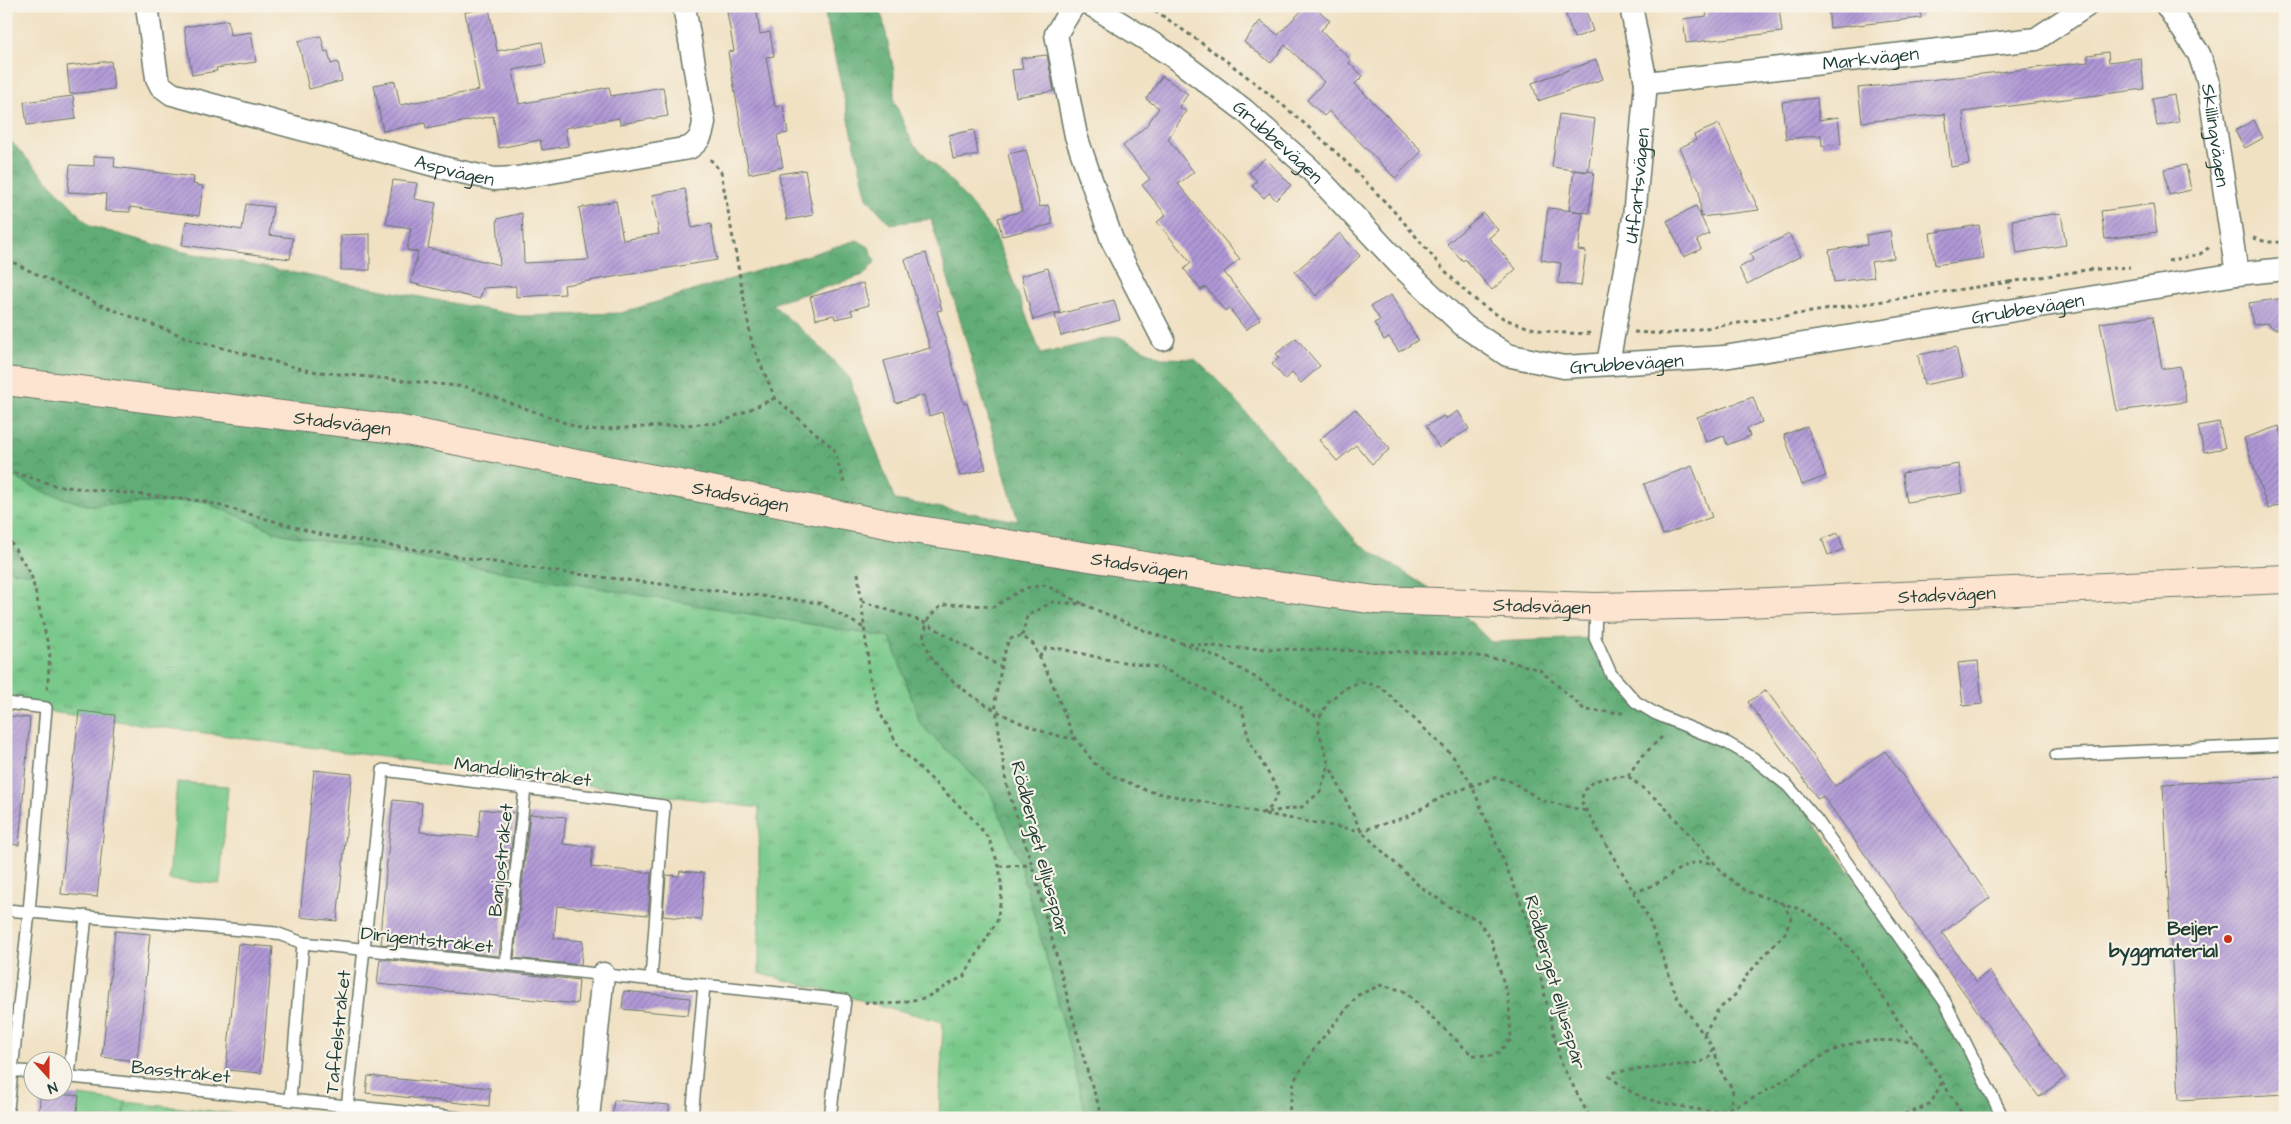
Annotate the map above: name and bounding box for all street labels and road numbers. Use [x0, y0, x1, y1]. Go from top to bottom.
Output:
street label: Markvägen [1821, 40, 1920, 78]
street label: Skillingvägen [2194, 82, 2236, 189]
street label: Grubbevägen [1227, 94, 1329, 190]
street label: Utfartsvägen [1618, 127, 1657, 246]
street label: Aspvägen [411, 148, 497, 194]
street label: Grubbevägen [1969, 287, 2086, 332]
street label: Grubbevägen [1569, 348, 1685, 382]
street label: Stadsvägen [292, 405, 393, 443]
street label: Stadsvägen [690, 475, 791, 520]
street label: Stadsvägen [1089, 546, 1190, 588]
street label: Stadsvägen [1897, 580, 1996, 611]
street label: Stadsvägen [1493, 592, 1591, 622]
street label: Mandolinstråket [453, 751, 593, 794]
street label: Rödberget elljusspår [1002, 758, 1076, 939]
street label: Banjostråket [482, 802, 521, 918]
street label: Rödberget elljusspår [1516, 892, 1592, 1073]
street label: Dirigentstråket [359, 920, 495, 962]
street label: Taffelstråket [319, 969, 358, 1095]
street label: Basstråket [130, 1054, 232, 1091]

